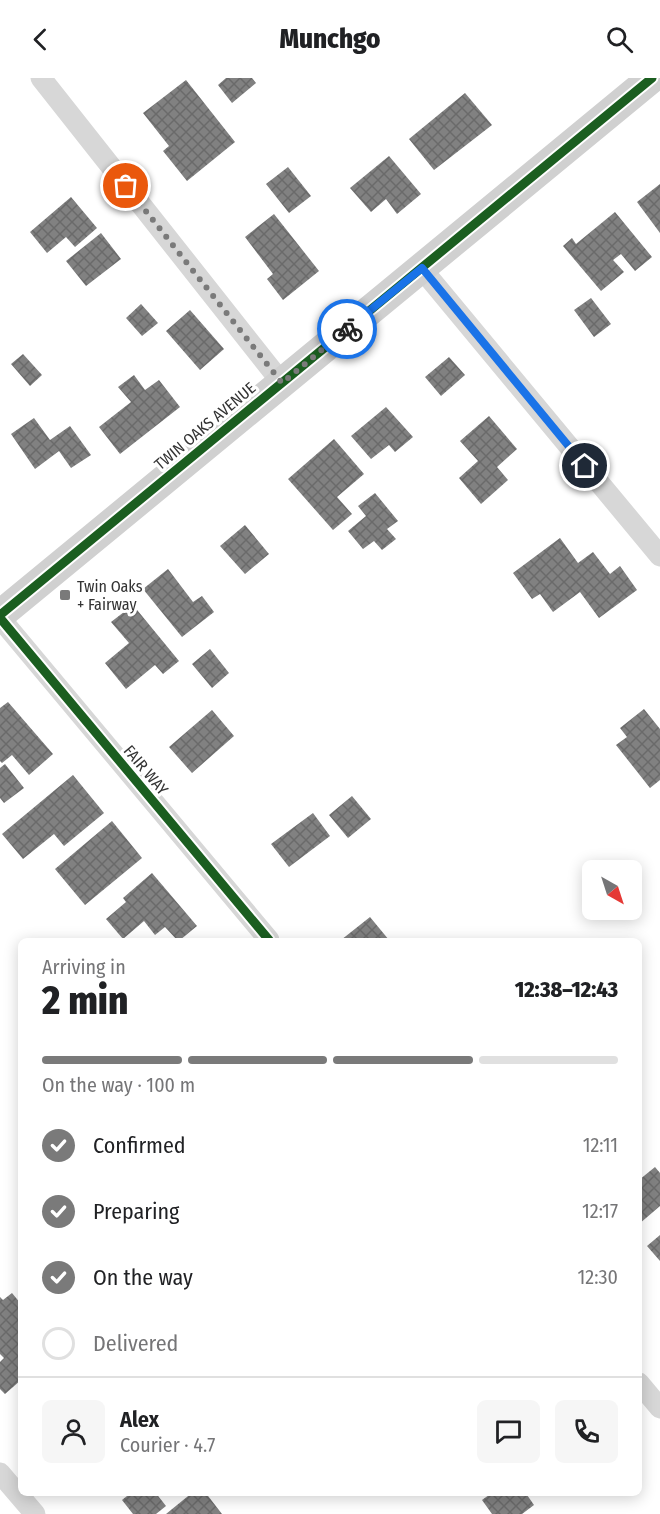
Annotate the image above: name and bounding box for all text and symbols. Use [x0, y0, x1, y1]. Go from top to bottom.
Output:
icon: back [24, 23, 57, 56]
text: Munchgo [280, 23, 380, 55]
icon: search [603, 23, 636, 56]
pin [100, 160, 151, 211]
icon: bag [109, 169, 142, 202]
courier [317, 299, 377, 359]
icon: bike [331, 313, 364, 346]
street label: TWIN OAKS AVENUE [151, 378, 259, 474]
pin [559, 440, 610, 491]
icon: home [568, 449, 601, 482]
place label: Twin Oaks + Fairway [77, 577, 143, 614]
marker: Twin Oaks + Fairway [58, 588, 72, 602]
street label: FAIR WAY [120, 741, 172, 799]
north arrow [582, 860, 642, 920]
map controls [582, 860, 642, 920]
text: Arriving in [42, 955, 126, 979]
text: 12:38–12:43 [515, 976, 618, 1003]
text: 2 min [42, 978, 128, 1024]
text: On the way · 100 m [42, 1073, 195, 1097]
icon: check [42, 1129, 75, 1162]
text: Confirmed [93, 1132, 186, 1159]
text: 12:11 [583, 1133, 618, 1157]
icon: check [42, 1195, 75, 1228]
text: Preparing [93, 1198, 179, 1225]
text: 12:17 [582, 1199, 618, 1223]
icon: check [42, 1261, 75, 1294]
text: On the way [93, 1264, 193, 1291]
text: 12:30 [578, 1265, 618, 1289]
text: Delivered [93, 1330, 178, 1357]
button: person [42, 1400, 105, 1463]
button: chat [477, 1400, 540, 1463]
button: phone [555, 1400, 618, 1463]
text: Alex [120, 1406, 159, 1433]
text: Courier · 4.7 [120, 1433, 215, 1457]

